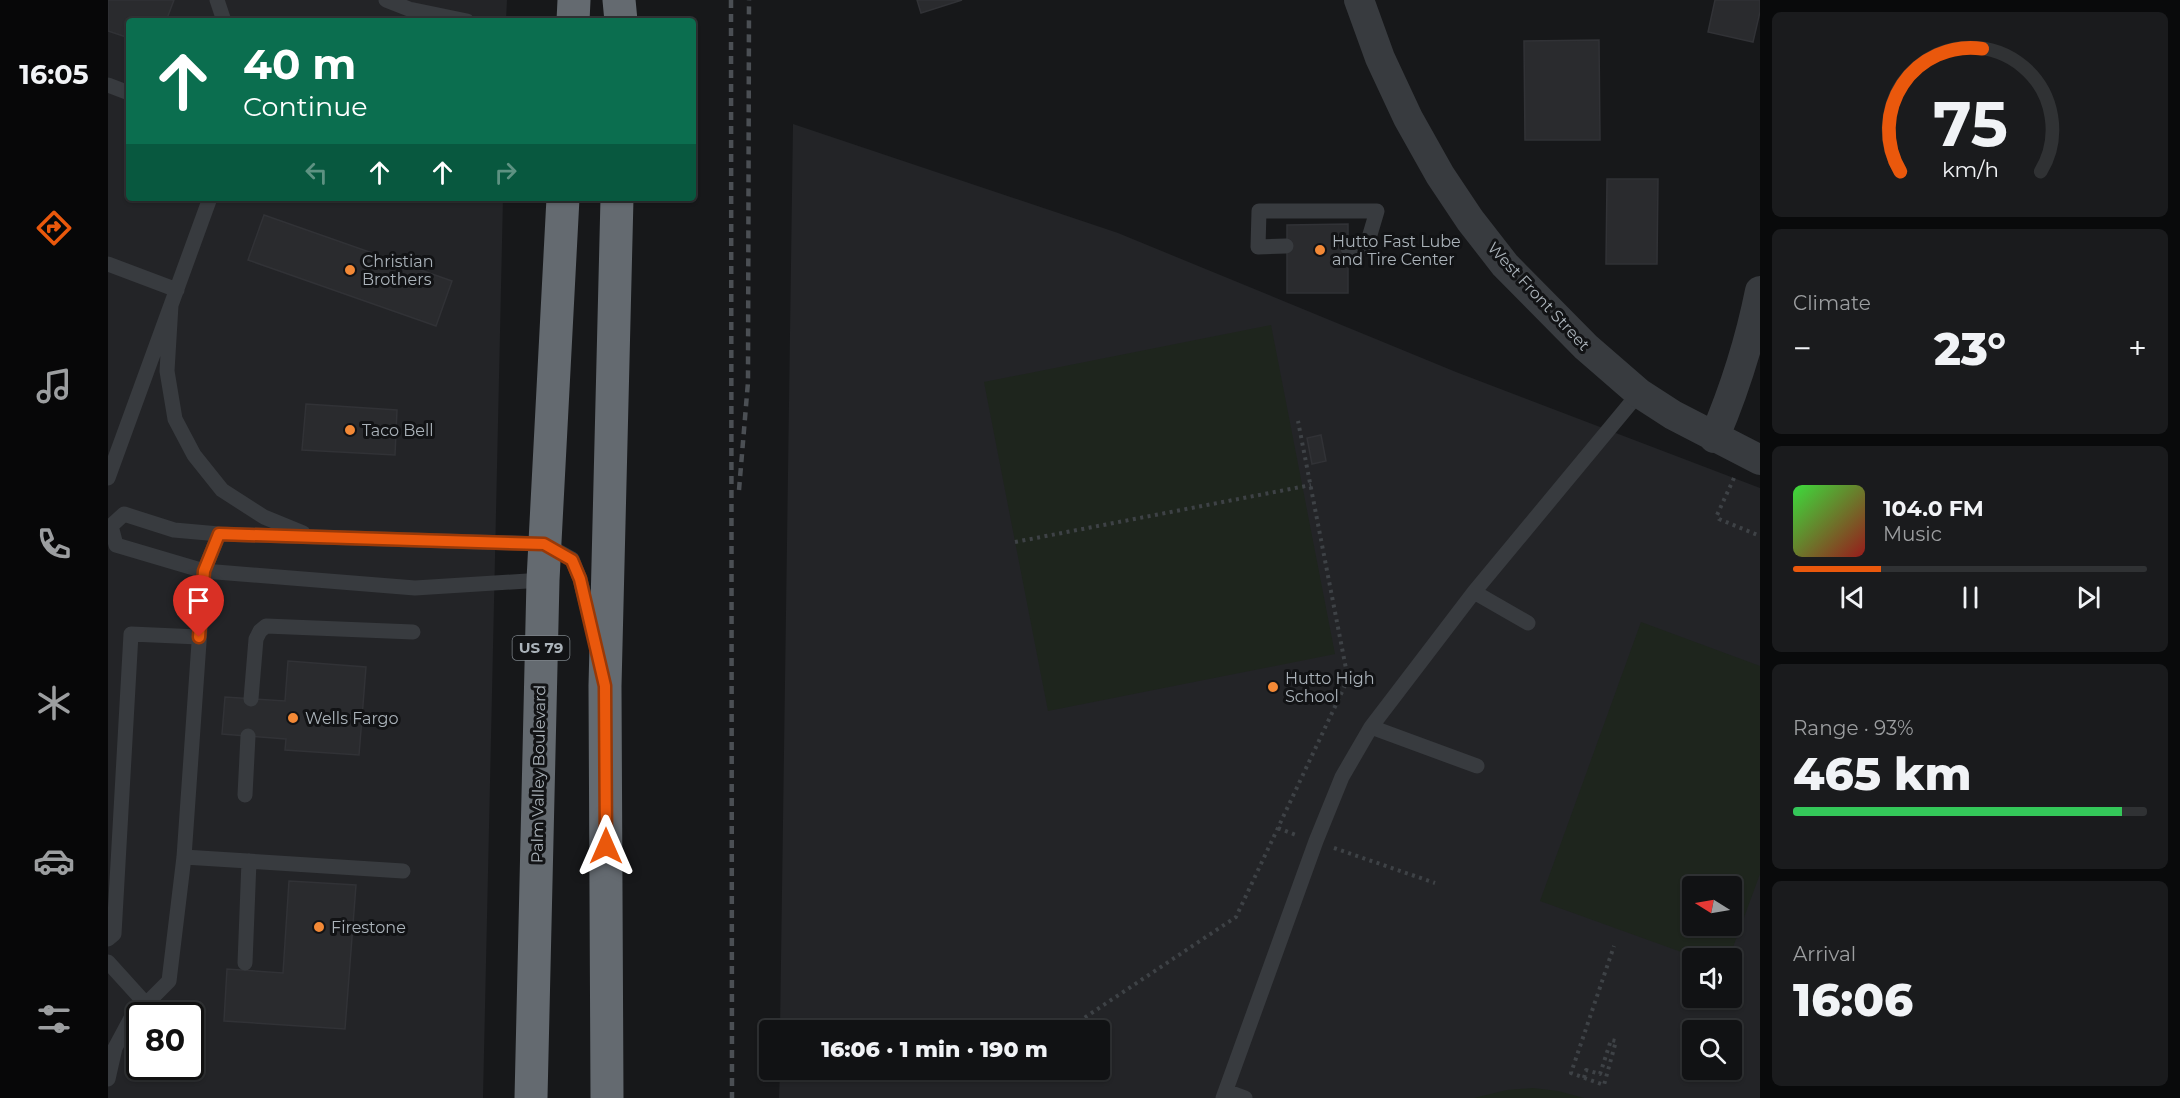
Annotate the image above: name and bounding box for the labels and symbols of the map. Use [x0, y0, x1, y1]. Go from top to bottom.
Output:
place label: Hutto Fast Lube and Tire Center [1332, 232, 1461, 269]
street label: West Front Street [1484, 238, 1594, 355]
marker: Hutto Fast Lube and Tire Center [1313, 243, 1327, 257]
place label: Christian Brothers [362, 252, 434, 289]
marker: Christian Brothers [343, 263, 357, 277]
place label: Taco Bell [362, 421, 434, 440]
marker: Taco Bell [343, 423, 357, 437]
pin [173, 575, 224, 637]
road number: US 79 [512, 636, 570, 660]
place label: Hutto High School [1285, 669, 1375, 706]
marker: Hutto High School [1266, 680, 1280, 694]
street label: Palm Valley Boulevard [527, 685, 550, 863]
place label: Wells Fargo [305, 709, 399, 728]
marker: Wells Fargo [286, 711, 300, 725]
position arrow [574, 814, 638, 878]
north arrow [1682, 876, 1742, 936]
place label: Firestone [331, 918, 406, 937]
marker: Firestone [312, 920, 326, 934]
speed limit sign: 80 [126, 1002, 204, 1080]

